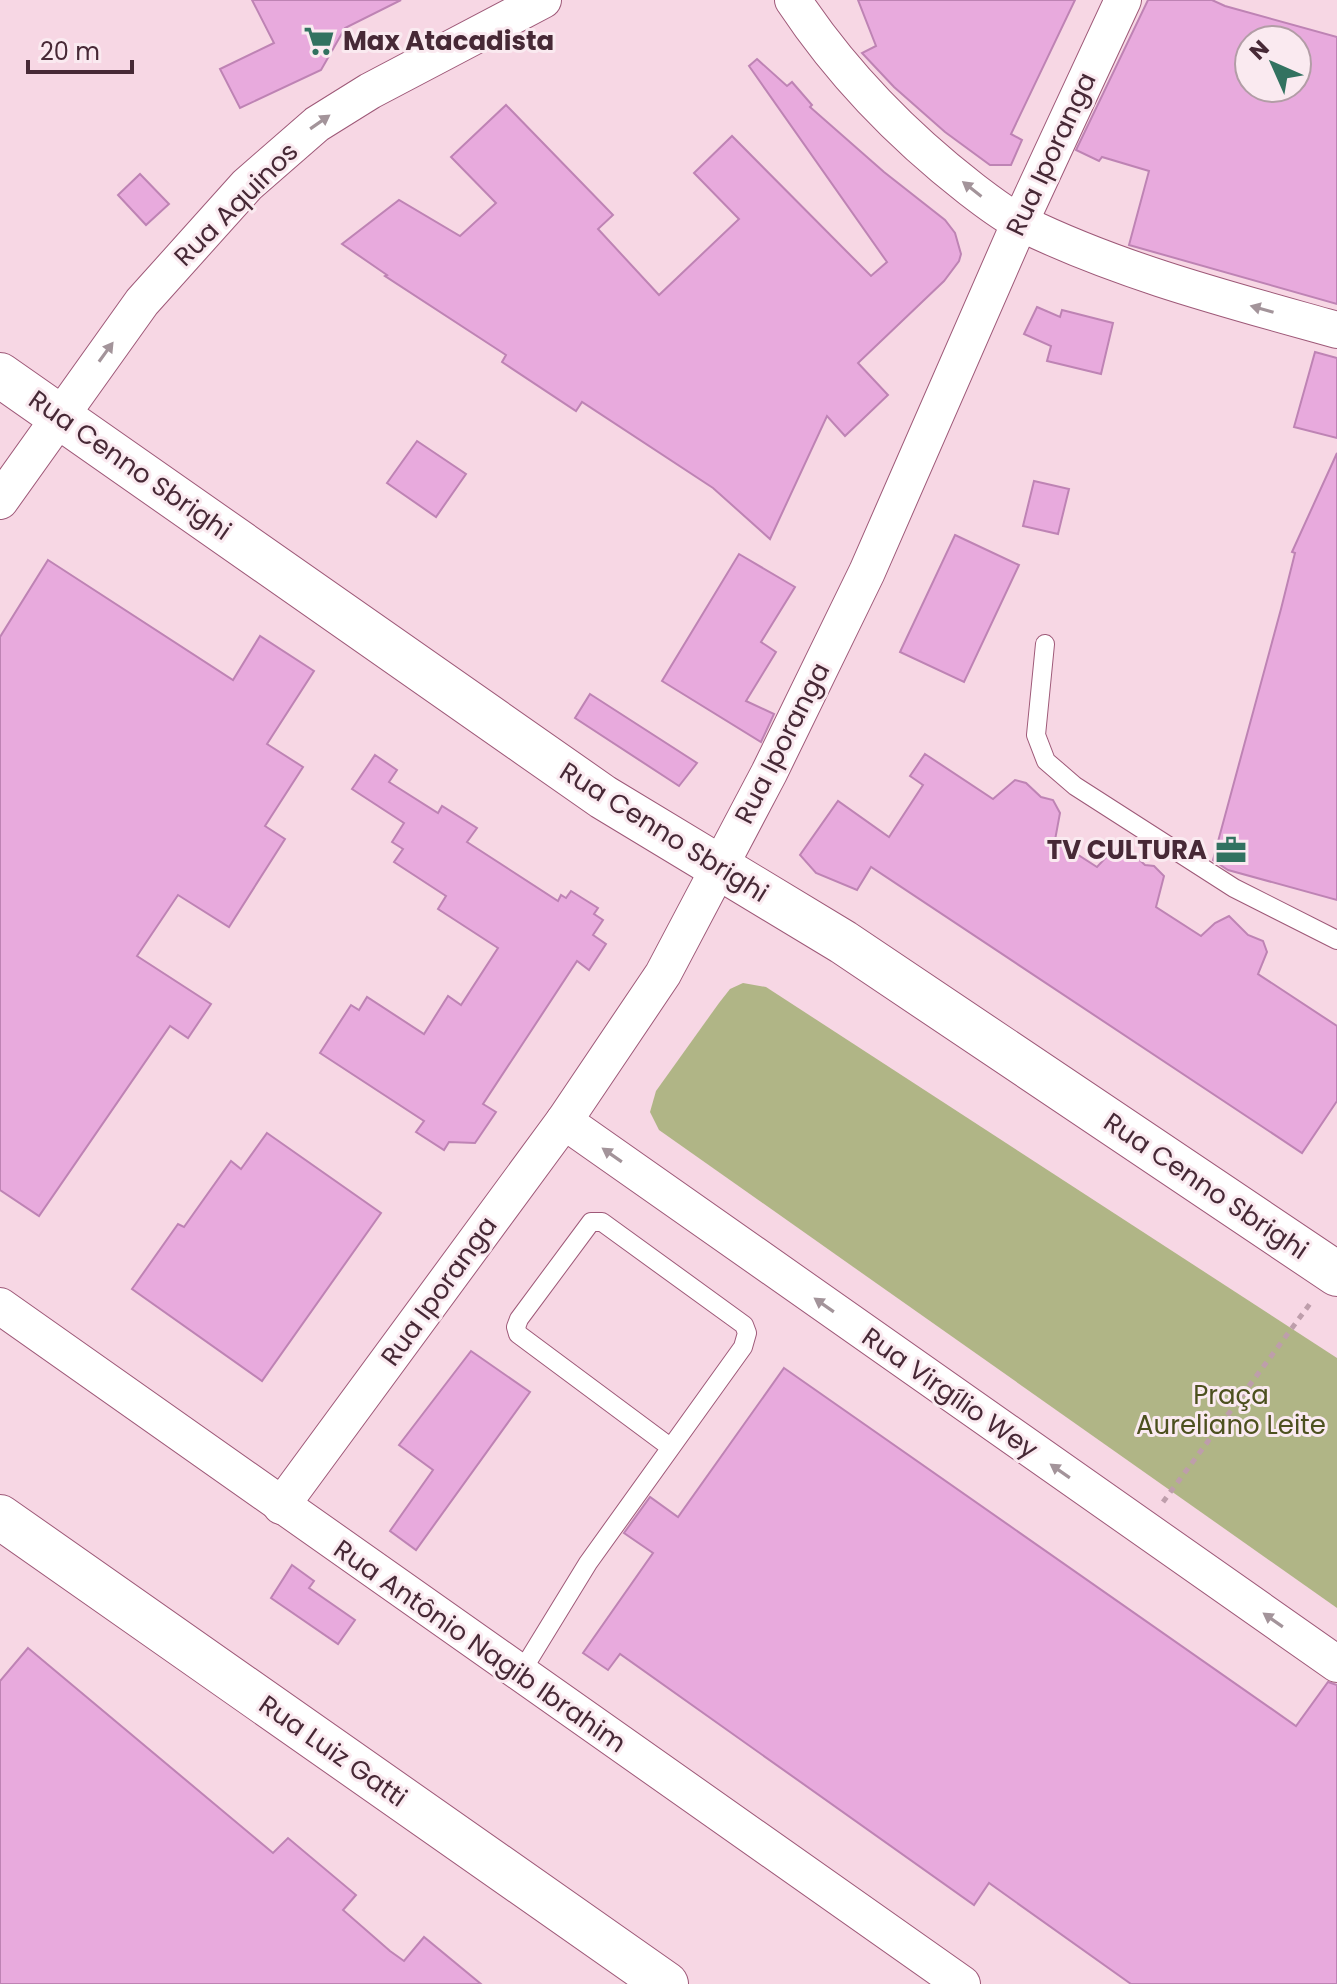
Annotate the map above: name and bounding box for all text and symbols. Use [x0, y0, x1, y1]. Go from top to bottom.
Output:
place label: Max Atacadista [343, 23, 554, 59]
scale bar [28, 24, 132, 74]
supermarket icon: Max Atacadista [302, 24, 336, 58]
north arrow [1233, 24, 1313, 104]
text: N [1242, 33, 1276, 67]
text: 20 m [40, 35, 100, 68]
street label: Rua Iporanga [997, 66, 1105, 242]
one-way arrow [310, 115, 331, 131]
street label: Rua Aquinos [166, 134, 306, 274]
one-way arrow [962, 181, 982, 197]
one-way arrow [1249, 302, 1274, 314]
one-way arrow [98, 342, 113, 363]
street label: Rua Cenno Sbrighi [22, 382, 238, 548]
street label: Rua Iporanga [726, 656, 838, 830]
street label: Rua Cenno Sbrighi [553, 753, 775, 911]
place label: TV CULTURA [1047, 832, 1207, 868]
office icon: TV CULTURA [1214, 833, 1248, 867]
street label: Rua Cenno Sbrighi [1097, 1104, 1315, 1268]
one-way arrow [601, 1147, 623, 1163]
street label: Rua Iporanga [373, 1209, 505, 1373]
one-way arrow [814, 1298, 835, 1313]
street label: Rua Virgílio Wey [855, 1319, 1045, 1467]
park label: Praça Aureliano Leite [1136, 1377, 1326, 1443]
one-way arrow [1049, 1464, 1070, 1479]
street label: Rua Antônio Nagib Ibrahim [327, 1531, 633, 1761]
one-way arrow [1262, 1613, 1283, 1628]
street label: Rua Luiz Gatti [252, 1687, 414, 1815]

